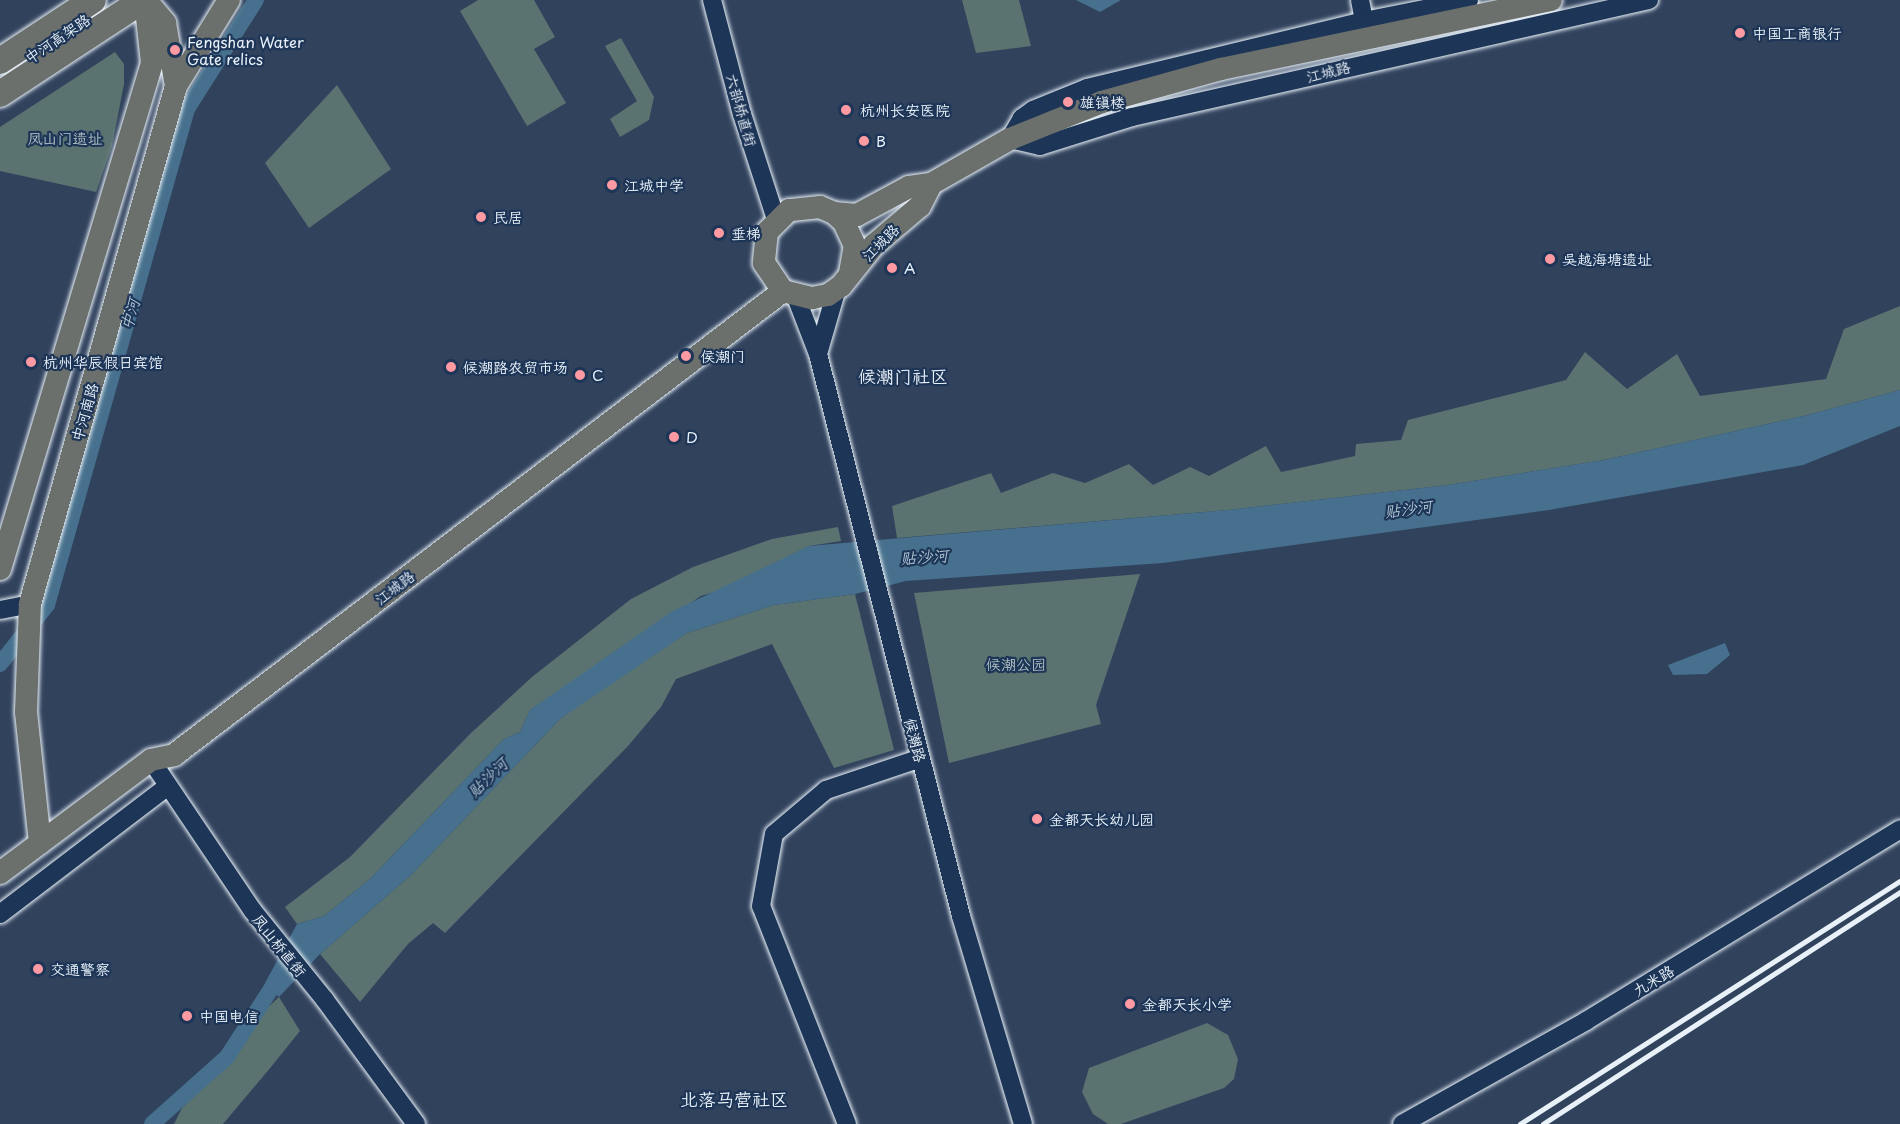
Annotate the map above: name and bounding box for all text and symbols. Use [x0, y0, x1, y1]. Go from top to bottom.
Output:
street label: 中河高架路 [21, 10, 93, 66]
place label: 中国工商银行 [1752, 24, 1842, 42]
marker: 中国工商银行 [1733, 26, 1747, 40]
place label: Fengshan Water Gate relics [187, 32, 305, 67]
marker: Fengshan Water Gate relics [168, 43, 182, 57]
street label: 江城路 [1304, 57, 1352, 85]
street label: 六部桥直街 [723, 71, 761, 149]
place label: 雄镇楼 [1080, 93, 1125, 111]
marker: 雄镇楼 [1061, 95, 1075, 109]
marker: 杭州长安医院 [837, 101, 855, 119]
place label: 杭州长安医院 [860, 101, 950, 119]
park label: 凤山门遗址 [28, 129, 102, 147]
place label: B [876, 132, 886, 150]
marker: B [857, 134, 871, 148]
place label: 江城中学 [624, 176, 684, 194]
marker: 江城中学 [605, 178, 619, 192]
place label: 民居 [493, 208, 523, 226]
marker: 民居 [474, 210, 488, 224]
street label: 江城路 [858, 220, 902, 264]
place label: 垂梯 [731, 224, 761, 242]
marker: 垂梯 [712, 226, 726, 240]
place label: 吴越海塘遗址 [1562, 250, 1652, 268]
marker: 吴越海塘遗址 [1543, 252, 1557, 266]
place label: A [904, 259, 915, 277]
marker: A [885, 261, 899, 275]
water label: 中河 [115, 296, 143, 332]
marker: 侯潮门 [677, 347, 695, 365]
place label: 侯潮门 [700, 347, 745, 365]
place label: 杭州华辰假日宾馆 [43, 353, 163, 371]
marker: 杭州华辰假日宾馆 [24, 355, 38, 369]
place label: 候潮路农贸市场 [463, 358, 568, 376]
marker: 候潮路农贸市场 [444, 360, 458, 374]
district label: 候潮门社区 [858, 365, 948, 387]
place label: C [592, 366, 604, 384]
marker: C [573, 368, 587, 382]
street label: 中河南路 [67, 381, 101, 443]
place label: D [686, 428, 698, 446]
marker: D [667, 430, 681, 444]
water label: 贴沙河 [1383, 496, 1433, 520]
water label: 贴沙河 [899, 545, 949, 567]
street label: 江城路 [371, 566, 417, 608]
park label: 候潮公园 [986, 655, 1046, 673]
street label: 候潮路 [902, 716, 930, 764]
water label: 贴沙河 [463, 753, 511, 801]
place label: 金都天长幼儿园 [1049, 810, 1154, 828]
marker: 金都天长幼儿园 [1030, 812, 1044, 826]
street label: 凤山桥直街 [249, 910, 311, 980]
place label: 交通警察 [50, 960, 110, 978]
street label: 九米路 [1629, 961, 1677, 999]
marker: 交通警察 [31, 962, 45, 976]
place label: 金都天长小学 [1142, 995, 1232, 1013]
marker: 金都天长小学 [1123, 997, 1137, 1011]
place label: 中国电信 [199, 1007, 259, 1025]
marker: 中国电信 [180, 1009, 194, 1023]
district label: 北落马营社区 [680, 1088, 788, 1110]

